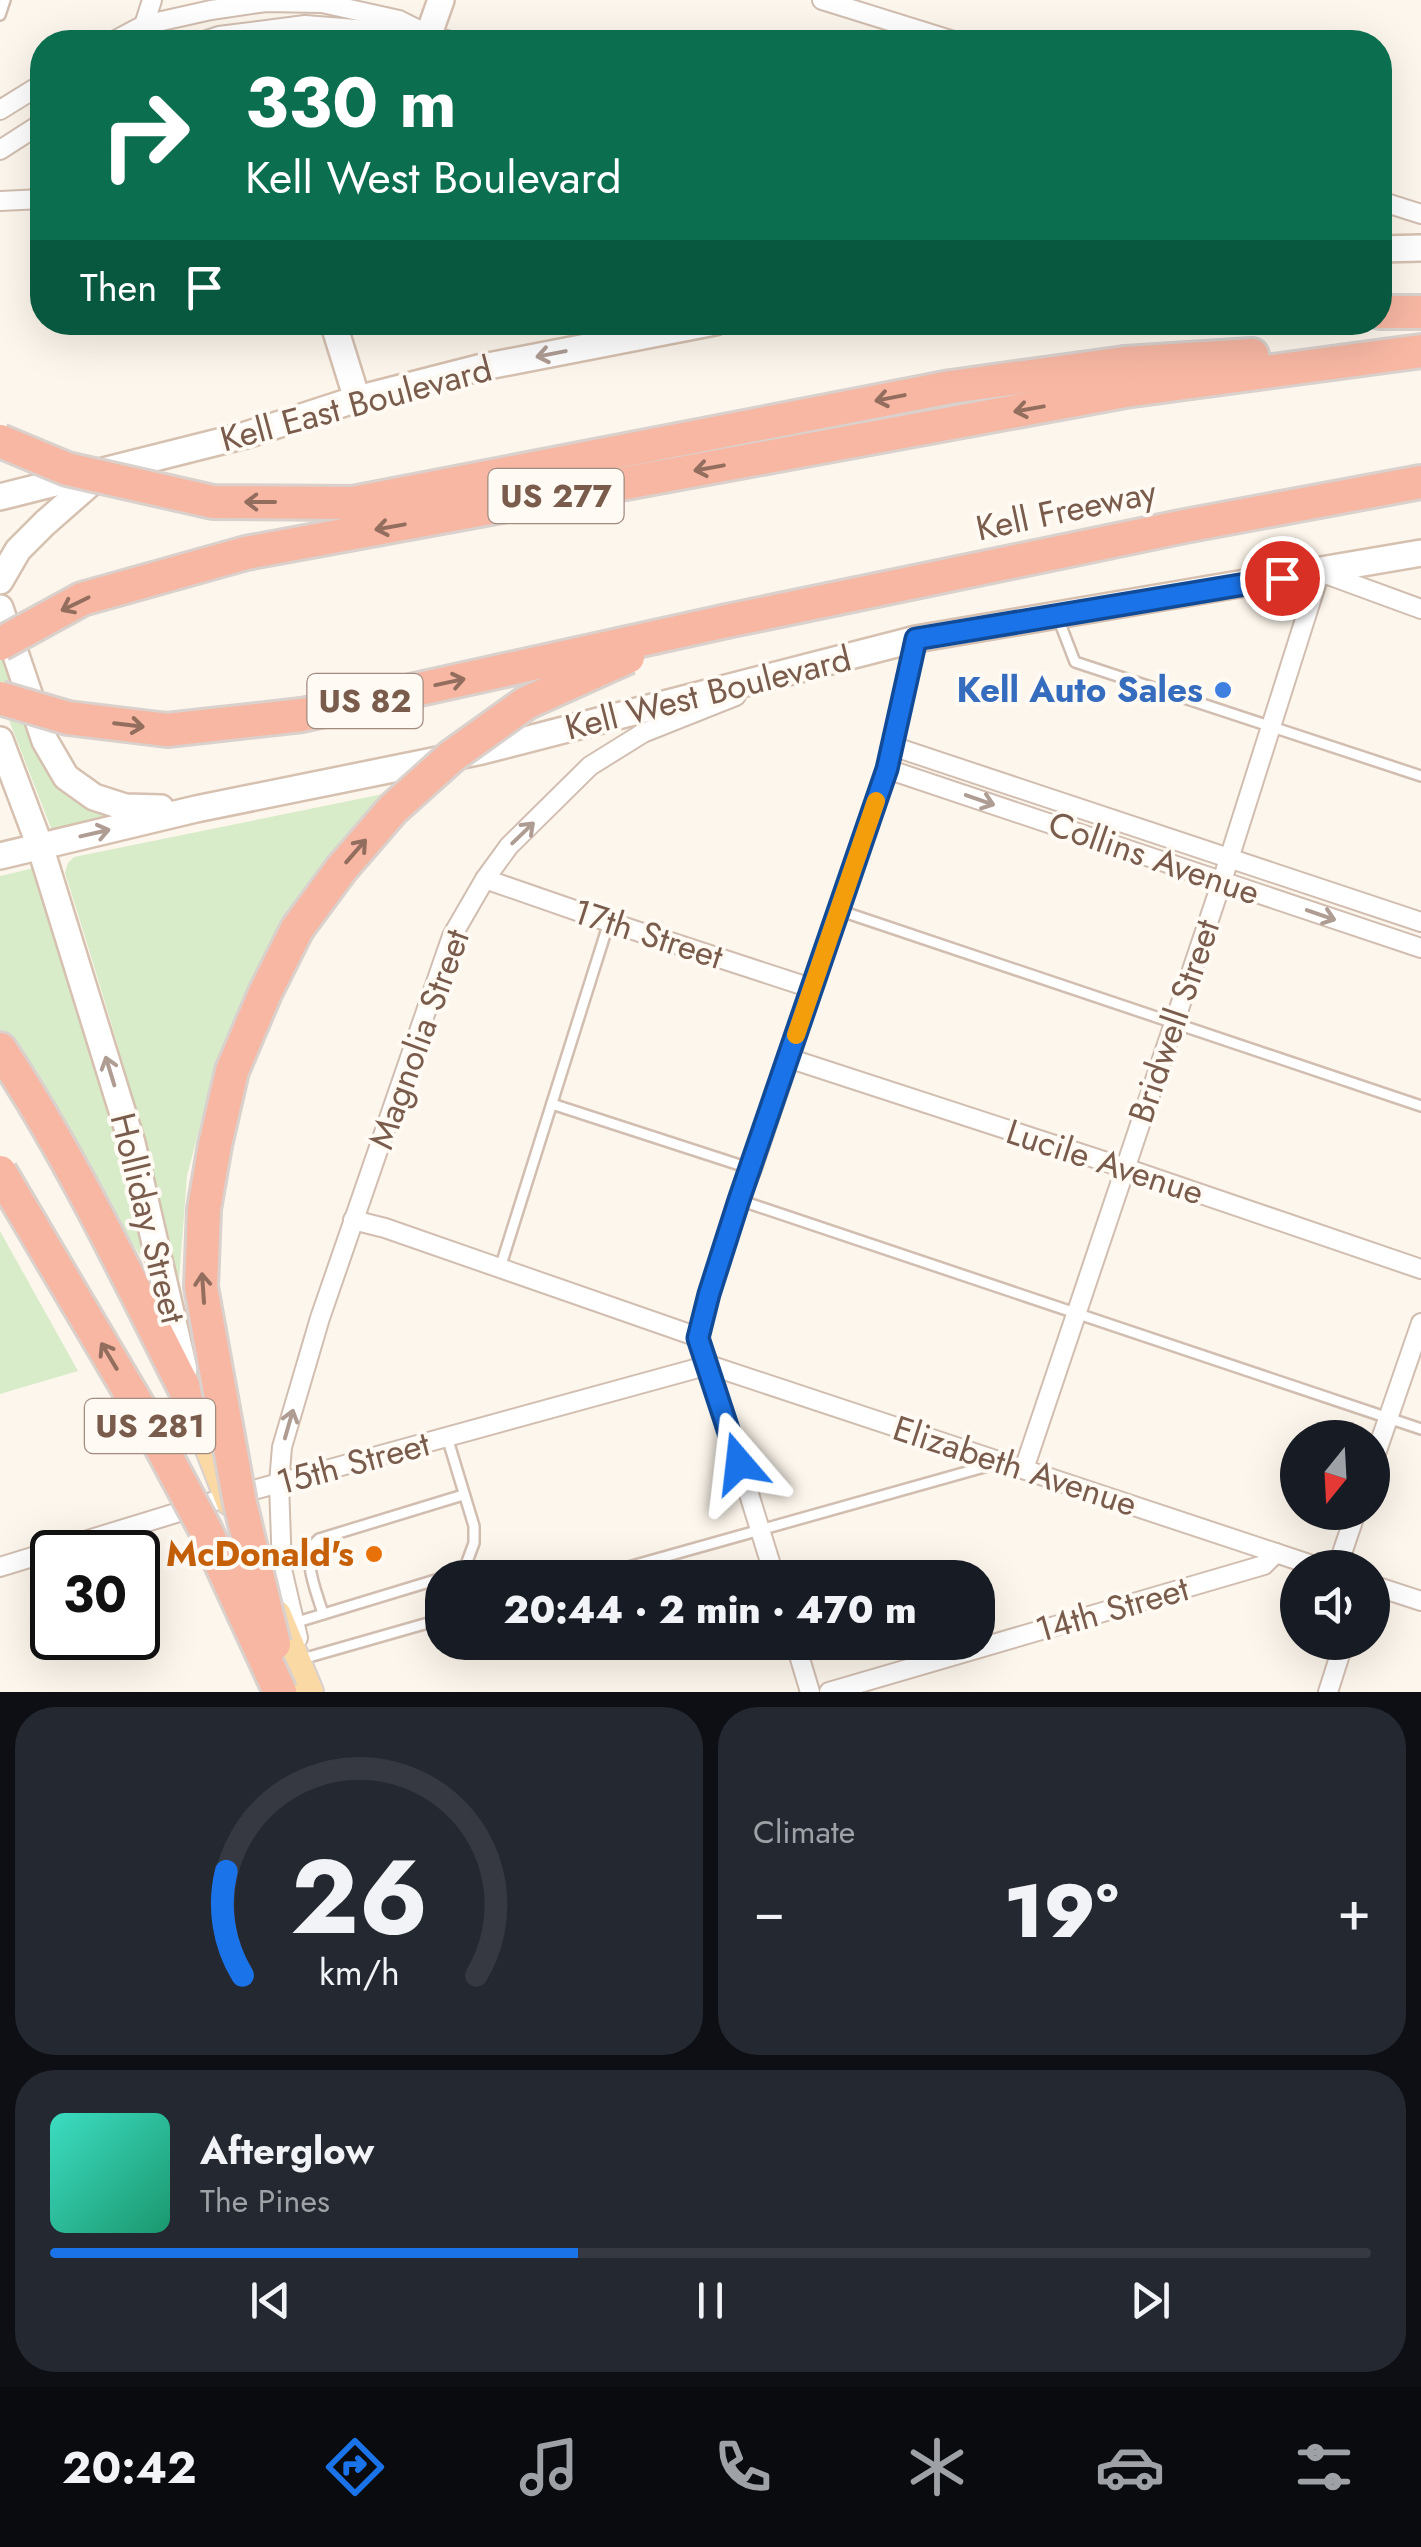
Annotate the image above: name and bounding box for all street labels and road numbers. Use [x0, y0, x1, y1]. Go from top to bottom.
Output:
street label: Kell East Boulevard [215, 344, 497, 464]
street label: Kell Freeway [971, 466, 1161, 553]
road number: US 277 [488, 469, 624, 523]
street label: Kell West Boulevard [560, 633, 856, 753]
road number: US 82 [308, 674, 422, 728]
street label: Collins Avenue [1042, 799, 1266, 917]
street label: 17th Street [567, 886, 730, 982]
street label: Bridwell Street [1116, 912, 1232, 1129]
street label: Magnolia Street [356, 922, 482, 1156]
street label: Holliday Street [98, 1107, 198, 1329]
street label: Lucile Avenue [1000, 1107, 1210, 1217]
road number: US 281 [85, 1399, 215, 1453]
street label: Elizabeth Avenue [887, 1403, 1143, 1529]
street label: 15th Street [271, 1418, 436, 1507]
street label: 14th Street [1030, 1563, 1195, 1655]

